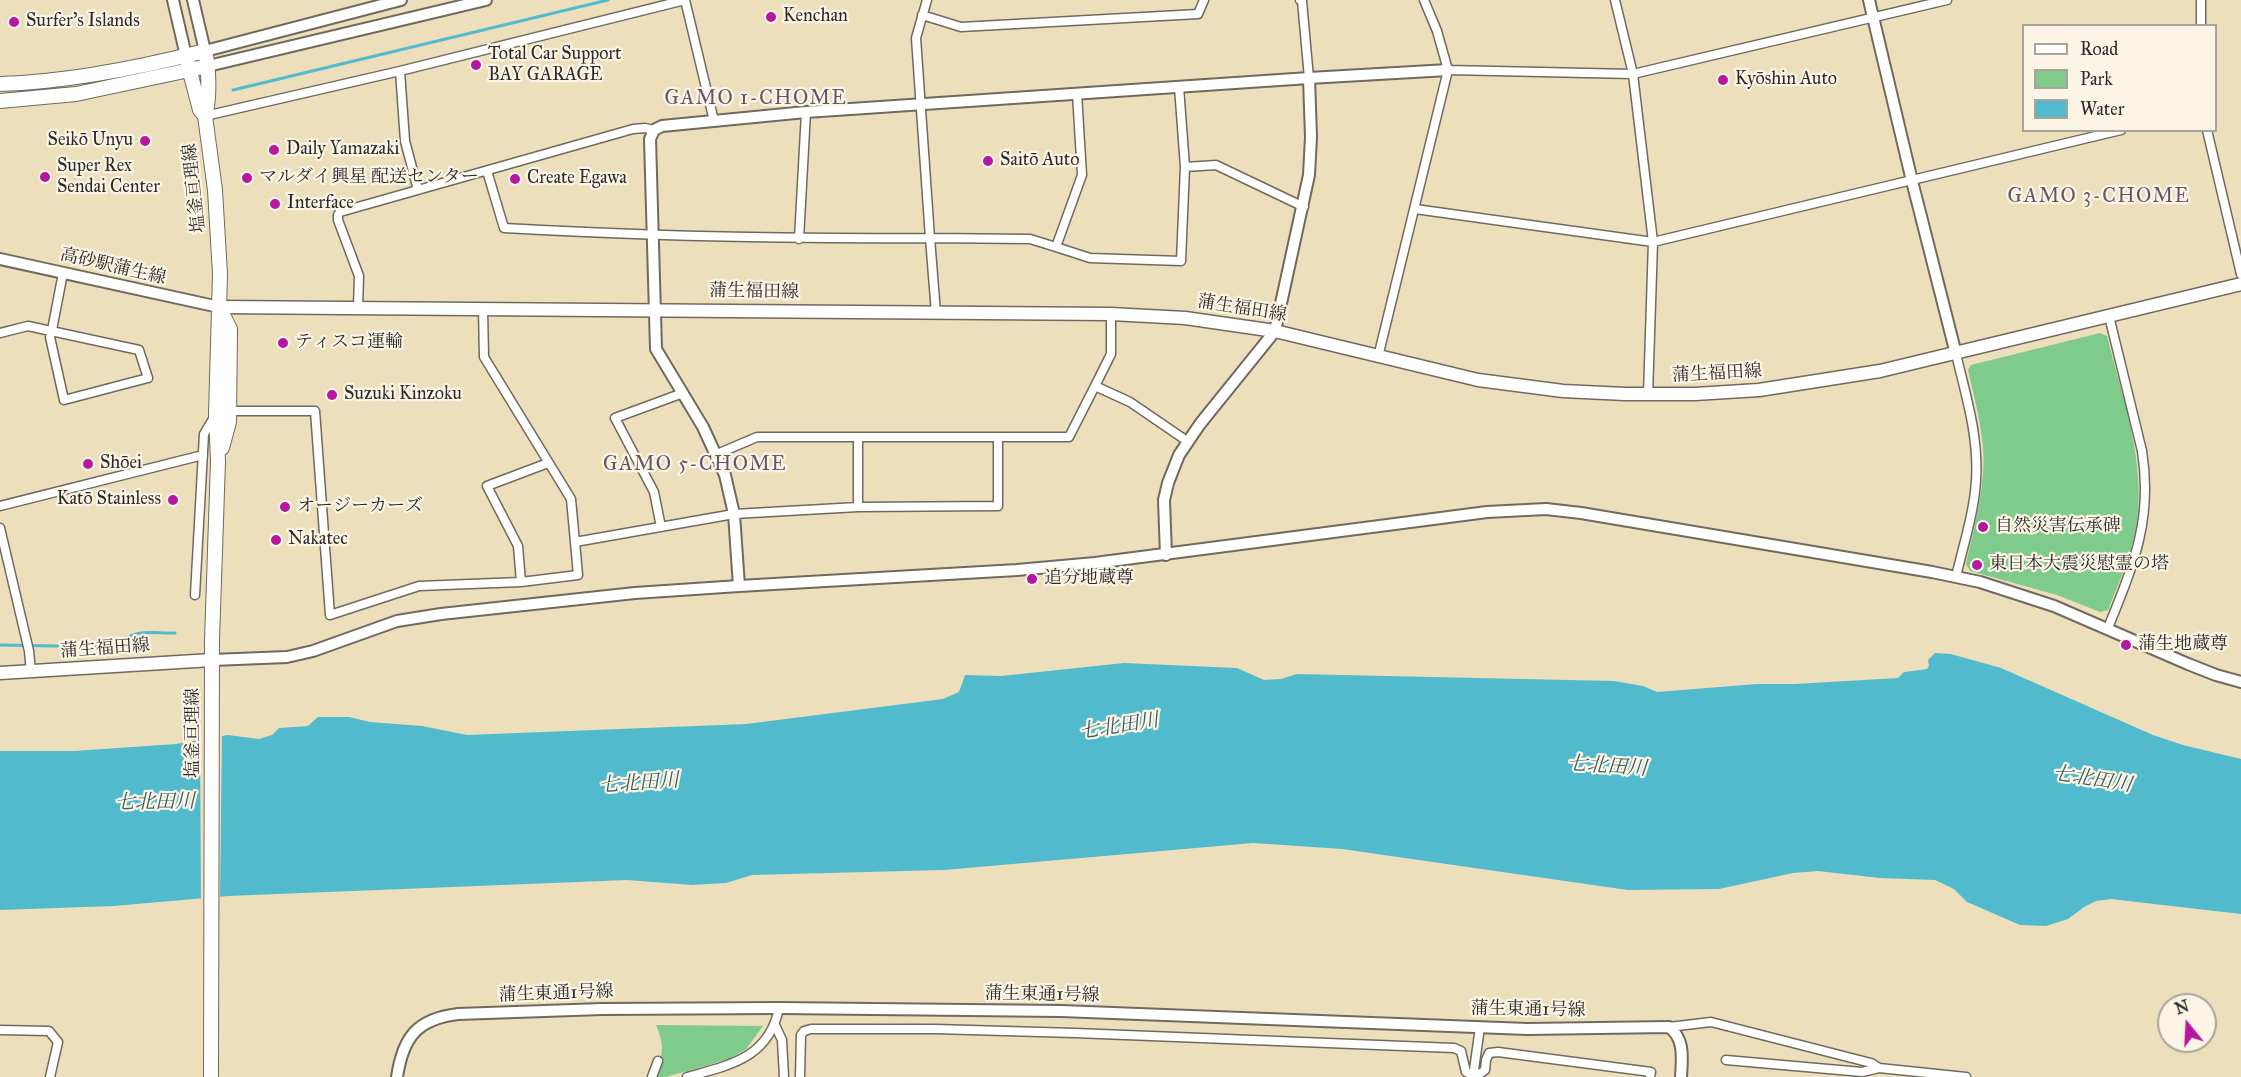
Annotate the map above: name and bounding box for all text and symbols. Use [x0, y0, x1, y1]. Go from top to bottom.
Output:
place label: Kenchan [783, 6, 848, 28]
marker: Kenchan [764, 10, 778, 24]
place label: Surfer's Islands [26, 11, 140, 33]
marker: Surfer's Islands [7, 15, 21, 29]
legend [2022, 24, 2217, 132]
text: Road [2080, 38, 2118, 60]
place label: Total Car Support BAY GARAGE [488, 44, 621, 86]
marker: Total Car Support BAY GARAGE [469, 58, 483, 72]
text: Park [2080, 68, 2113, 90]
place label: Kyōshin Auto [1735, 69, 1837, 91]
marker: Kyōshin Auto [1716, 73, 1730, 87]
district label: GAMO 1-CHOME [665, 87, 847, 111]
text: Water [2080, 98, 2124, 120]
place label: Seikō Unyu [48, 130, 133, 152]
marker: Seikō Unyu [138, 134, 152, 148]
place label: Daily Yamazaki [286, 139, 400, 161]
street label: 塩釜亘理線 [180, 142, 210, 234]
marker: Daily Yamazaki [267, 143, 281, 157]
place label: Saitō Auto [1000, 150, 1079, 172]
marker: Saitō Auto [981, 154, 995, 168]
place label: Super Rex Sendai Center [57, 156, 160, 198]
place label: マルダイ興星 配送センター [259, 167, 479, 189]
place label: Create Egawa [527, 168, 627, 190]
marker: Super Rex Sendai Center [38, 170, 52, 184]
marker: マルダイ興星 配送センター [240, 171, 254, 185]
marker: Create Egawa [508, 172, 522, 186]
district label: GAMO 3-CHOME [2008, 185, 2190, 209]
place label: Interface [287, 193, 354, 215]
marker: Interface [268, 197, 282, 211]
street label: 高砂駅蒲生線 [58, 244, 168, 290]
street label: 蒲生福田線 [709, 280, 799, 304]
street label: 蒲生福田線 [1196, 291, 1288, 327]
place label: ティスコ運輸 [295, 332, 403, 354]
marker: ティスコ運輸 [276, 336, 290, 350]
street label: 蒲生福田線 [1671, 361, 1763, 387]
place label: Suzuki Kinzoku [344, 384, 462, 406]
marker: Suzuki Kinzoku [325, 388, 339, 402]
place label: Shōei [100, 453, 142, 475]
district label: GAMO 5-CHOME [603, 453, 787, 477]
marker: Shōei [81, 457, 95, 471]
place label: Katō Stainless [57, 489, 161, 511]
marker: Katō Stainless [166, 493, 180, 507]
place label: オージーカーズ [297, 496, 423, 518]
marker: オージーカーズ [278, 500, 292, 514]
place label: 自然災害伝承碑 [1995, 516, 2121, 538]
marker: 自然災害伝承碑 [1976, 520, 1990, 534]
place label: Nakatec [288, 529, 348, 551]
marker: Nakatec [269, 533, 283, 547]
place label: 東日本大震災慰霊の塔 [1989, 554, 2169, 576]
marker: 東日本大震災慰霊の塔 [1970, 558, 1984, 572]
place label: 追分地蔵尊 [1044, 568, 1134, 590]
marker: 追分地蔵尊 [1025, 572, 1039, 586]
place label: 蒲生地蔵尊 [2138, 634, 2228, 656]
street label: 蒲生福田線 [59, 635, 151, 663]
marker: 蒲生地蔵尊 [2119, 638, 2133, 652]
street label: 塩釜亘理線 [183, 688, 205, 778]
water label: 七北田川 [1078, 709, 1160, 745]
water label: 七北田川 [1566, 752, 1648, 782]
water label: 七北田川 [2051, 762, 2133, 798]
water label: 七北田川 [598, 769, 680, 799]
water label: 七北田川 [115, 790, 195, 816]
street label: 蒲生東通1号線 [498, 981, 614, 1007]
street label: 蒲生東通1号線 [984, 983, 1100, 1007]
north arrow [2157, 993, 2217, 1053]
text: N [2173, 996, 2191, 1018]
street label: 蒲生東通1号線 [1470, 998, 1586, 1022]

